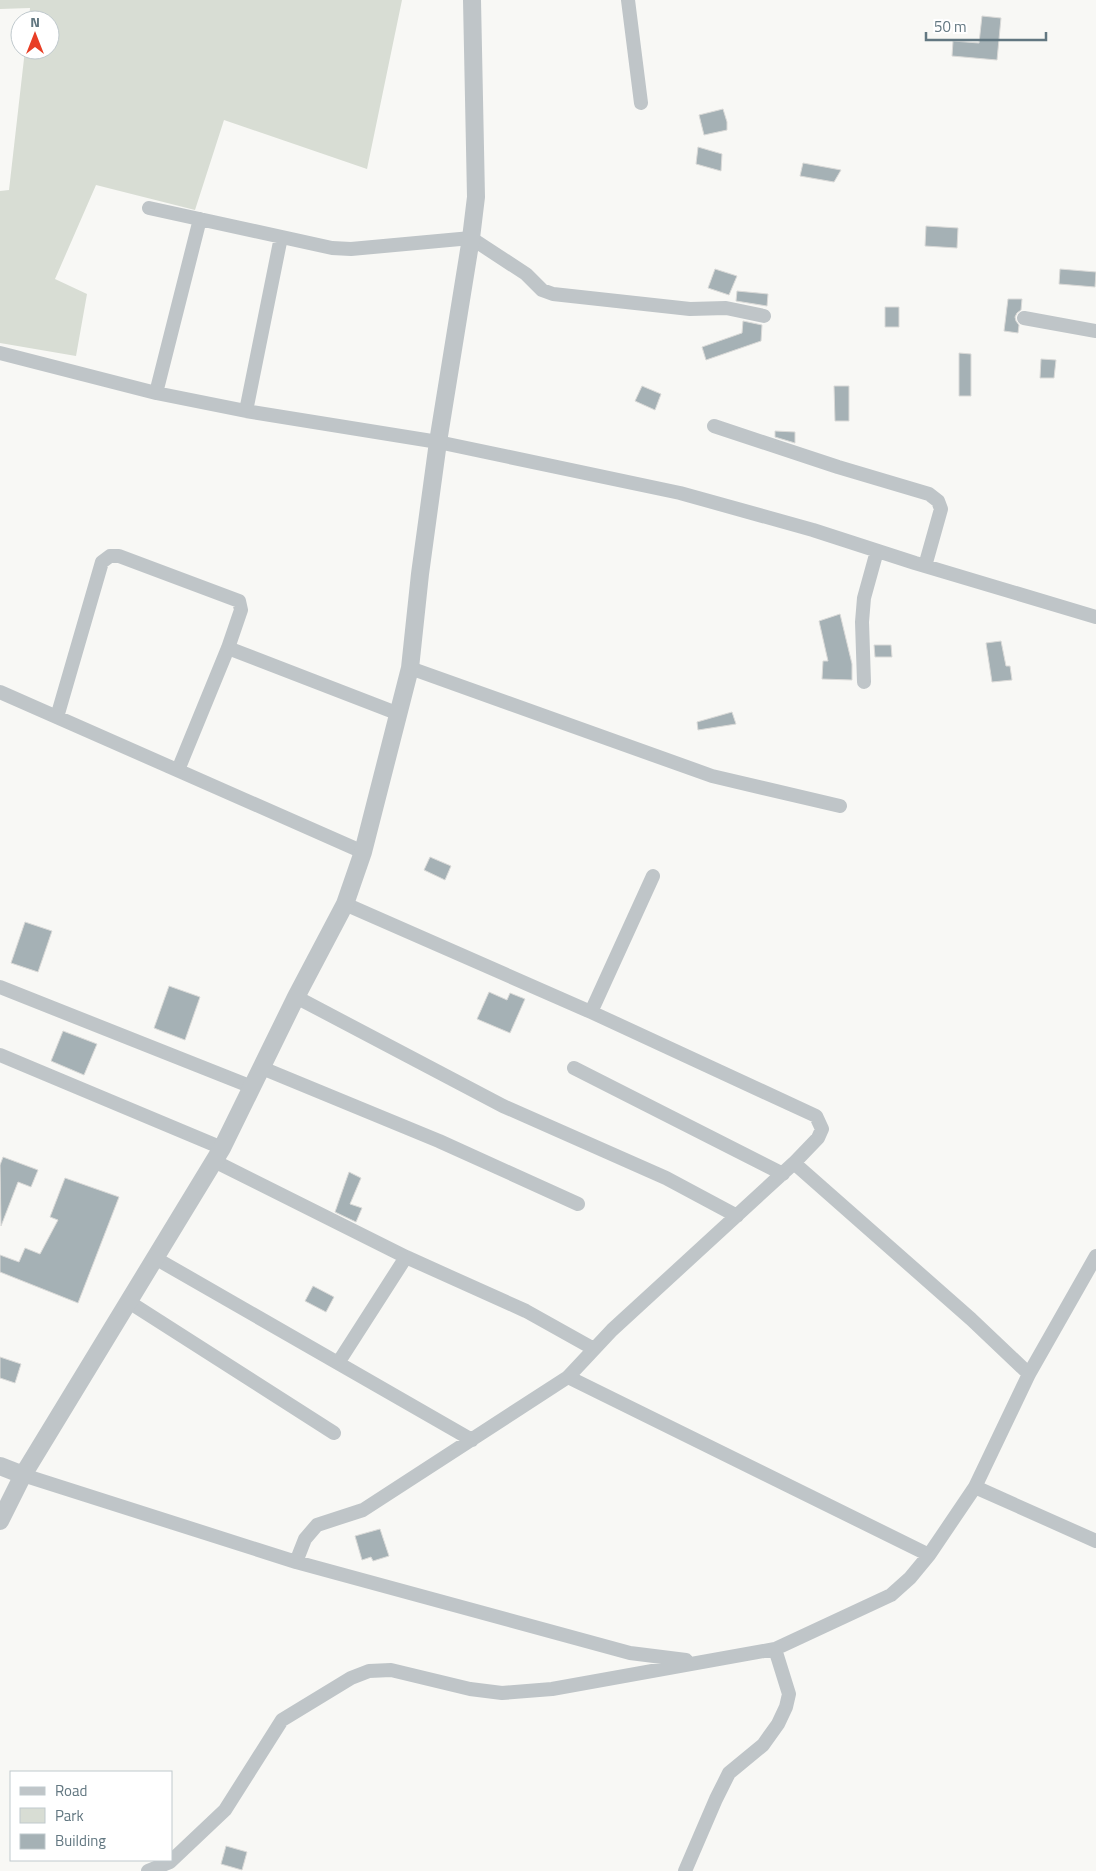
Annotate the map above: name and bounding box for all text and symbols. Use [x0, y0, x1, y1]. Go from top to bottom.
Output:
north arrow [10, 10, 60, 60]
scale bar [926, 10, 1046, 42]
text: N [30, 11, 40, 32]
text: 50 m [934, 15, 967, 38]
legend [10, 1771, 172, 1861]
text: Road [55, 1779, 87, 1802]
text: Park [55, 1804, 84, 1827]
text: Building [55, 1829, 106, 1852]

